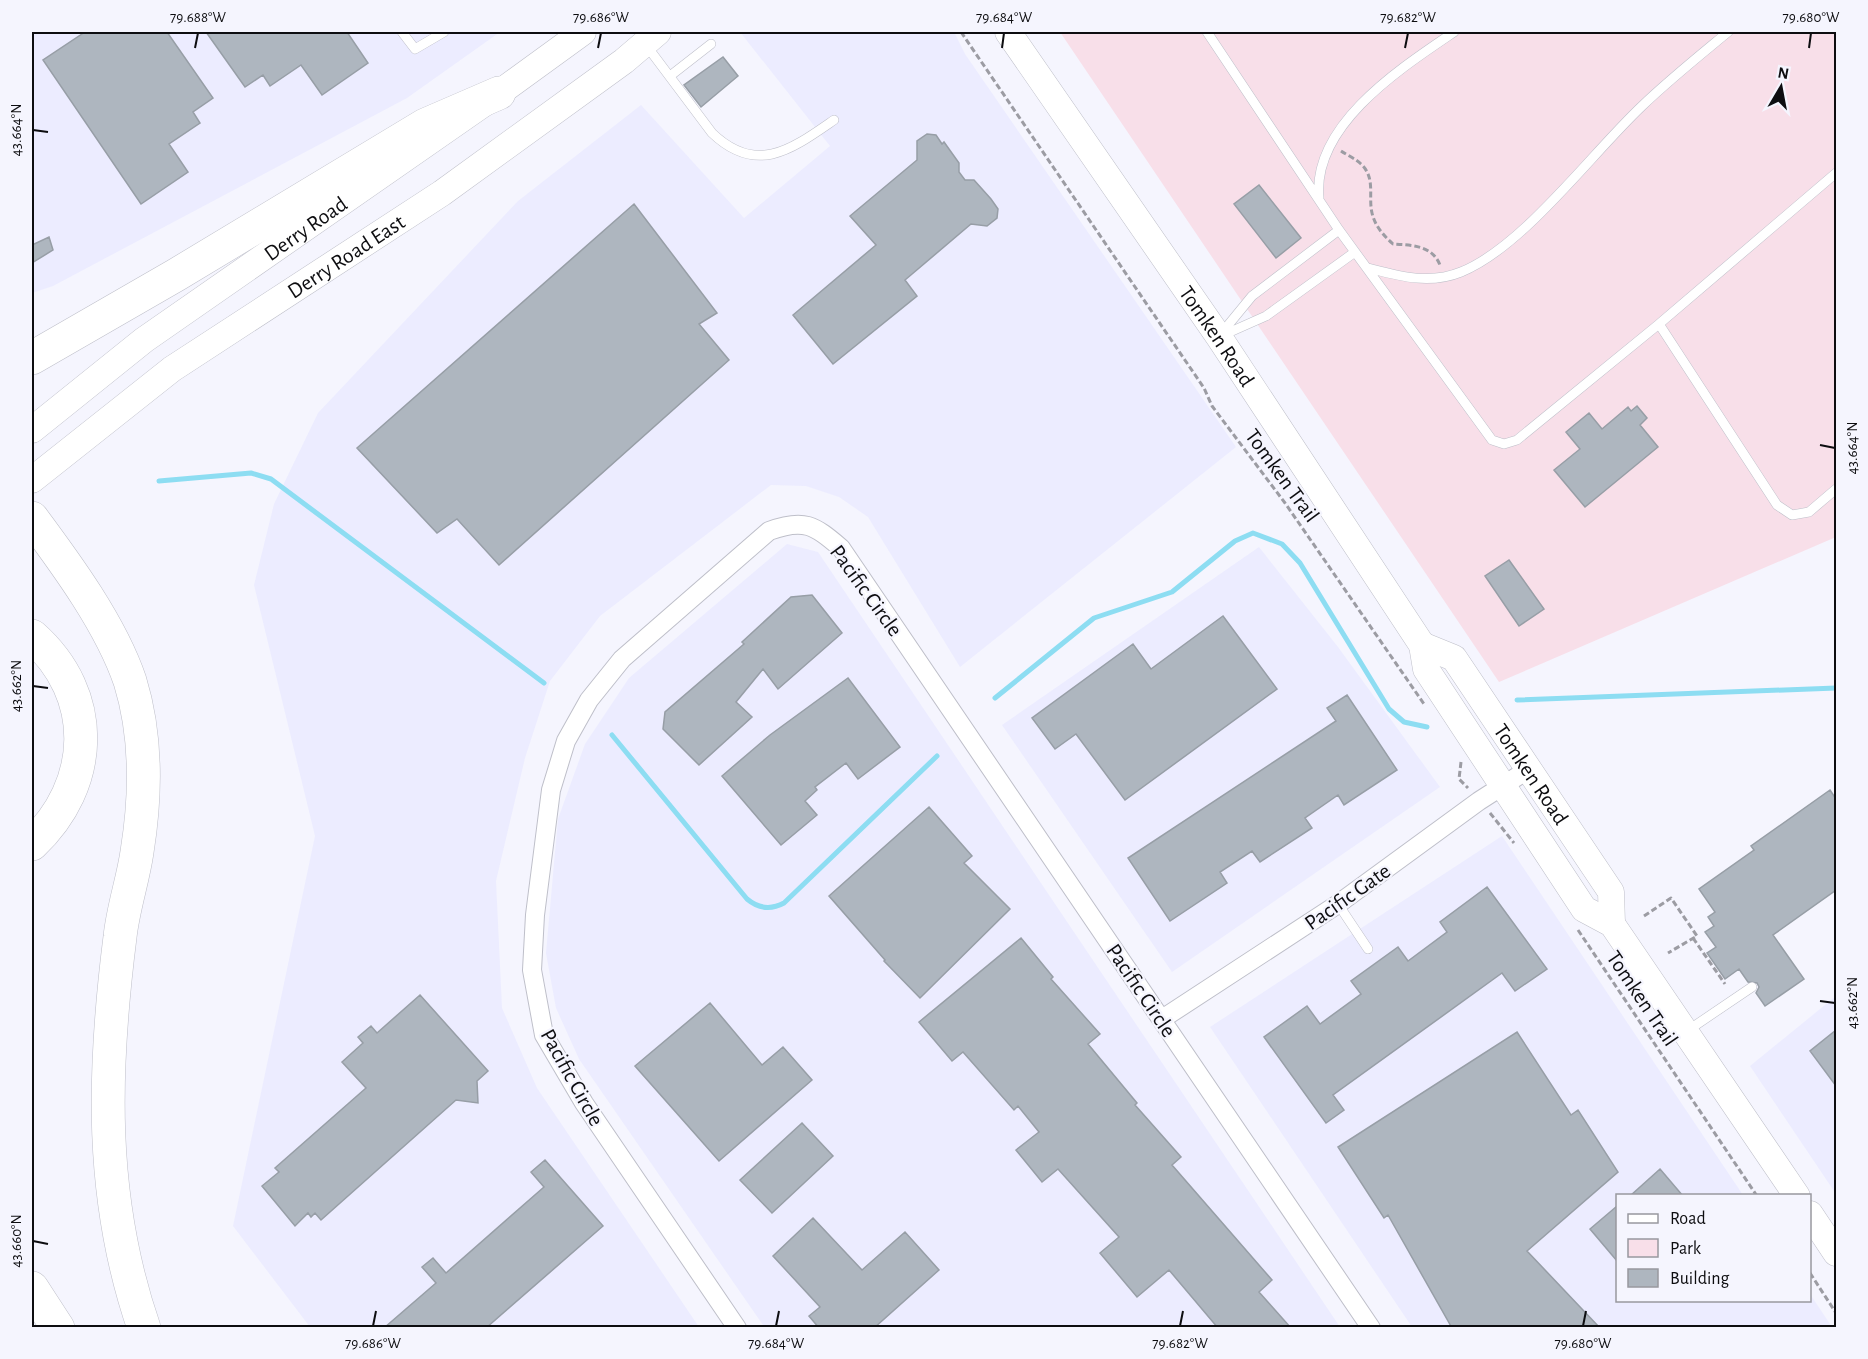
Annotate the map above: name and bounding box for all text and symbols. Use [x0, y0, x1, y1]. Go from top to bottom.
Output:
text: 79.688°W [170, 10, 227, 25]
text: 79.686°W [573, 10, 630, 25]
text: 79.684°W [976, 10, 1033, 25]
text: 79.682°W [1380, 10, 1436, 25]
text: 79.680°W [1783, 10, 1840, 25]
north arrow [1751, 57, 1811, 117]
text: N [1777, 64, 1790, 82]
text: 43.664°N [9, 104, 24, 156]
street label: Derry Road [260, 192, 351, 265]
street label: Derry Road East [284, 211, 409, 303]
street label: Tomken Road [1175, 282, 1258, 391]
text: 43.664°N [1845, 422, 1860, 474]
street label: Tomken Trail [1241, 425, 1323, 526]
street label: Pacific Circle [826, 541, 907, 640]
text: 43.662°N [9, 660, 24, 712]
street label: Tomken Road [1489, 720, 1572, 829]
street label: Pacific Gate [1301, 859, 1394, 934]
street label: Pacific Circle [1102, 940, 1180, 1041]
street label: Tomken Trail [1602, 947, 1682, 1050]
text: 43.662°N [1845, 977, 1860, 1029]
street label: Pacific Circle [537, 1025, 608, 1130]
legend [1616, 1194, 1811, 1302]
text: Road [1670, 1210, 1706, 1228]
text: 43.660°N [9, 1214, 24, 1268]
text: Park [1670, 1240, 1702, 1258]
text: Building [1670, 1270, 1730, 1288]
text: 79.686°W [345, 1336, 402, 1351]
text: 79.684°W [748, 1336, 805, 1351]
text: 79.682°W [1152, 1336, 1208, 1351]
text: 79.680°W [1555, 1336, 1612, 1351]

